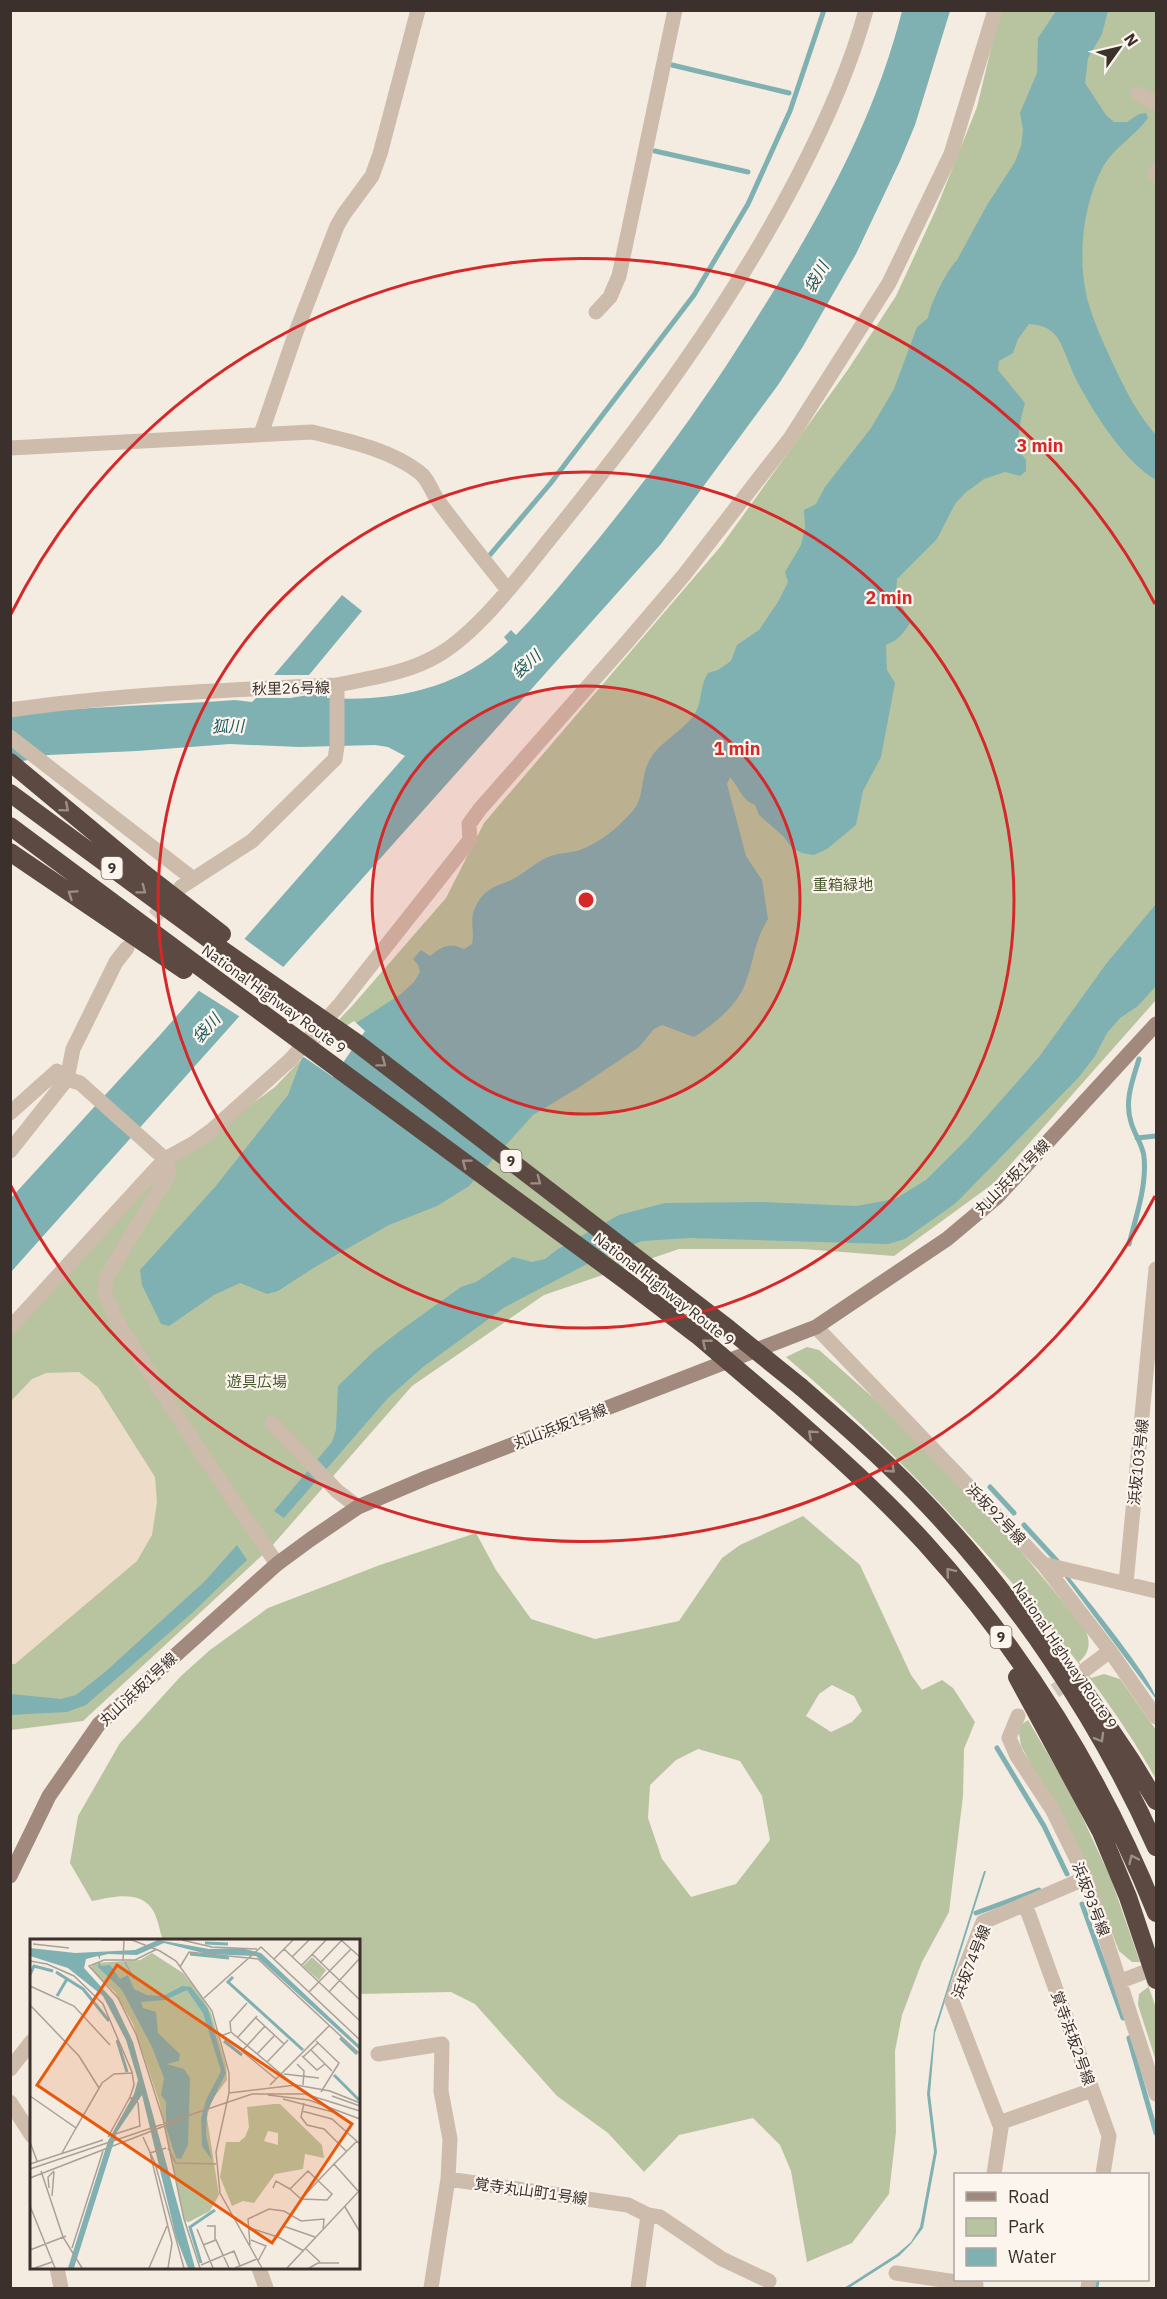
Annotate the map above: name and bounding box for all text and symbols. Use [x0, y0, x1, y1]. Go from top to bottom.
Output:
north arrow [1089, 18, 1149, 78]
text: N [1120, 29, 1143, 50]
water label: 袋川 [799, 256, 834, 296]
text: 3 min [1016, 434, 1064, 457]
text: 2 min [865, 586, 913, 609]
water label: 袋川 [507, 645, 546, 682]
street label: 秋里26号線 [252, 678, 330, 698]
water label: 狐川 [212, 716, 246, 736]
text: 1 min [713, 737, 761, 760]
one-way arrow [58, 801, 69, 812]
road number: 9 [102, 857, 122, 879]
park label: 重箱緑地 [813, 875, 873, 894]
one-way arrow [135, 883, 146, 894]
one-way arrow [68, 890, 79, 901]
centre of rings [576, 890, 596, 910]
street label: National Highway Route 9 [198, 940, 350, 1058]
water label: 袋川 [188, 1008, 225, 1047]
one-way arrow [375, 1055, 386, 1066]
street label: 丸山浜坂1号線 [970, 1135, 1054, 1219]
road number: 9 [500, 1150, 522, 1172]
one-way arrow [462, 1159, 473, 1170]
one-way arrow [530, 1174, 541, 1185]
street label: National Highway Route 9 [590, 1228, 738, 1350]
one-way arrow [702, 1339, 713, 1350]
park label: 遊具広場 [227, 1372, 287, 1391]
street label: 丸山浜坂1号線 [510, 1399, 610, 1453]
street label: 浜坂103号線 [1124, 1418, 1152, 1506]
one-way arrow [808, 1430, 819, 1441]
one-way arrow [884, 1461, 895, 1472]
street label: 浜坂92号線 [962, 1479, 1030, 1549]
one-way arrow [946, 1568, 957, 1579]
street label: National Highway Route 9 [1009, 1578, 1121, 1732]
road number: 9 [990, 1626, 1012, 1648]
street label: 丸山浜坂1号線 [95, 1648, 181, 1730]
one-way arrow [1092, 1732, 1104, 1742]
one-way arrow [1129, 1854, 1141, 1865]
street label: 浜坂93号線 [1068, 1859, 1114, 1939]
street label: 浜坂74号線 [948, 1922, 994, 2002]
inset map [30, 1939, 360, 2269]
street label: 覚寺浜坂2号線 [1047, 1988, 1099, 2088]
legend [954, 2173, 1149, 2281]
street label: 覚寺丸山町1号線 [473, 2174, 589, 2208]
text: Road [1008, 2185, 1049, 2208]
text: Park [1008, 2215, 1045, 2238]
text: Water [1008, 2245, 1057, 2268]

